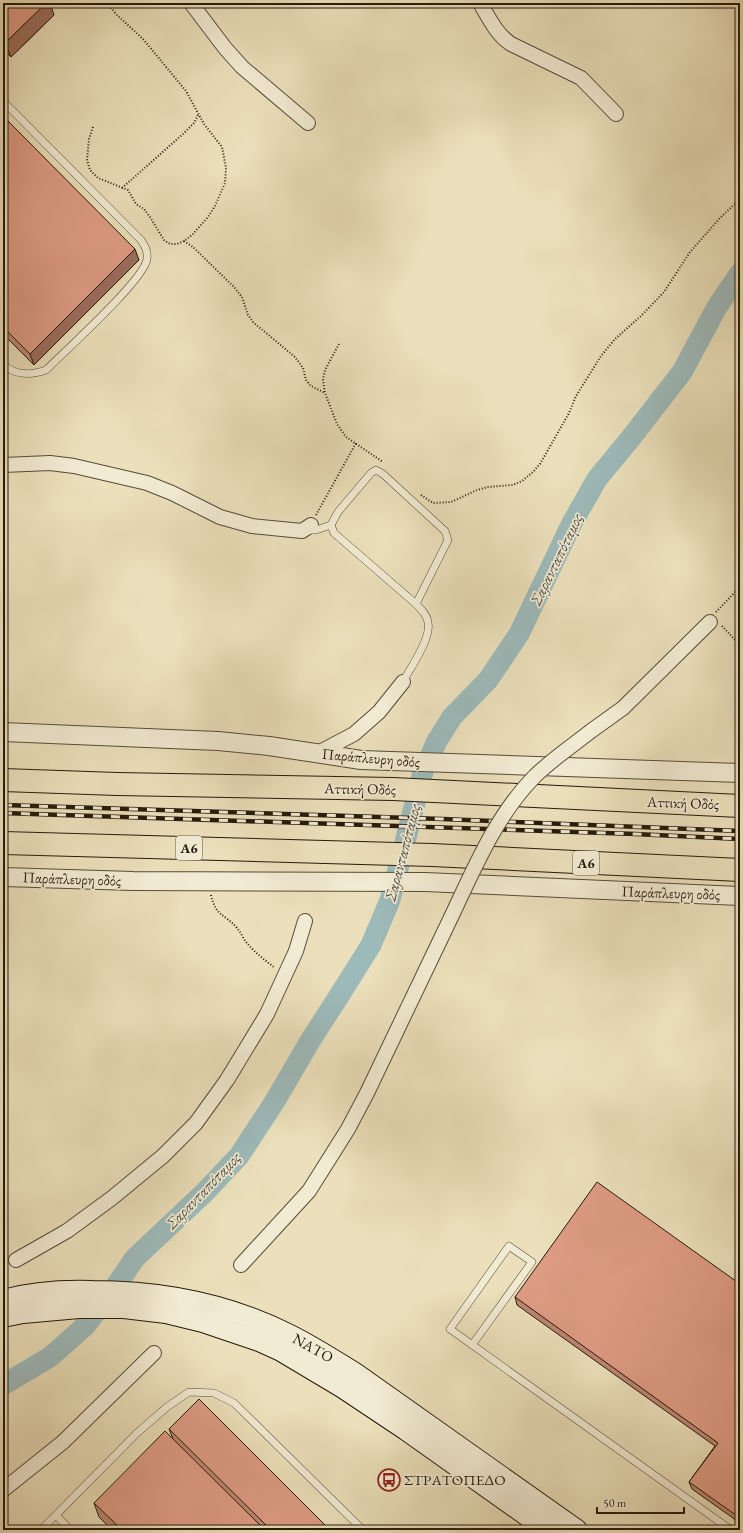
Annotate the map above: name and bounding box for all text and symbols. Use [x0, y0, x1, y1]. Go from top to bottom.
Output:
water label: Σαρανταπόταμος [525, 509, 588, 610]
street label: Παράπλευρη οδός [321, 744, 421, 771]
street label: Αττική Οδός [323, 778, 396, 799]
street label: Αττική Οδός [646, 792, 719, 813]
water label: Σαρανταπόταμος [379, 801, 426, 904]
road number: Α6 [176, 836, 202, 860]
road number: Α6 [573, 851, 599, 875]
street label: Παράπλευρη οδός [22, 867, 122, 890]
street label: Παράπλευρη οδός [621, 881, 721, 904]
water label: Σαρανταπόταμος [160, 1147, 246, 1234]
street label: ΝΑΤΟ [289, 1329, 337, 1366]
bus stop icon: ΣΤΡΑΤΟΠΕΔΟ [376, 1467, 402, 1493]
place label: ΣΤΡΑΤΟΠΕΔΟ [404, 1470, 506, 1489]
scale bar [597, 1489, 684, 1515]
text: 50 m [603, 1495, 627, 1511]

